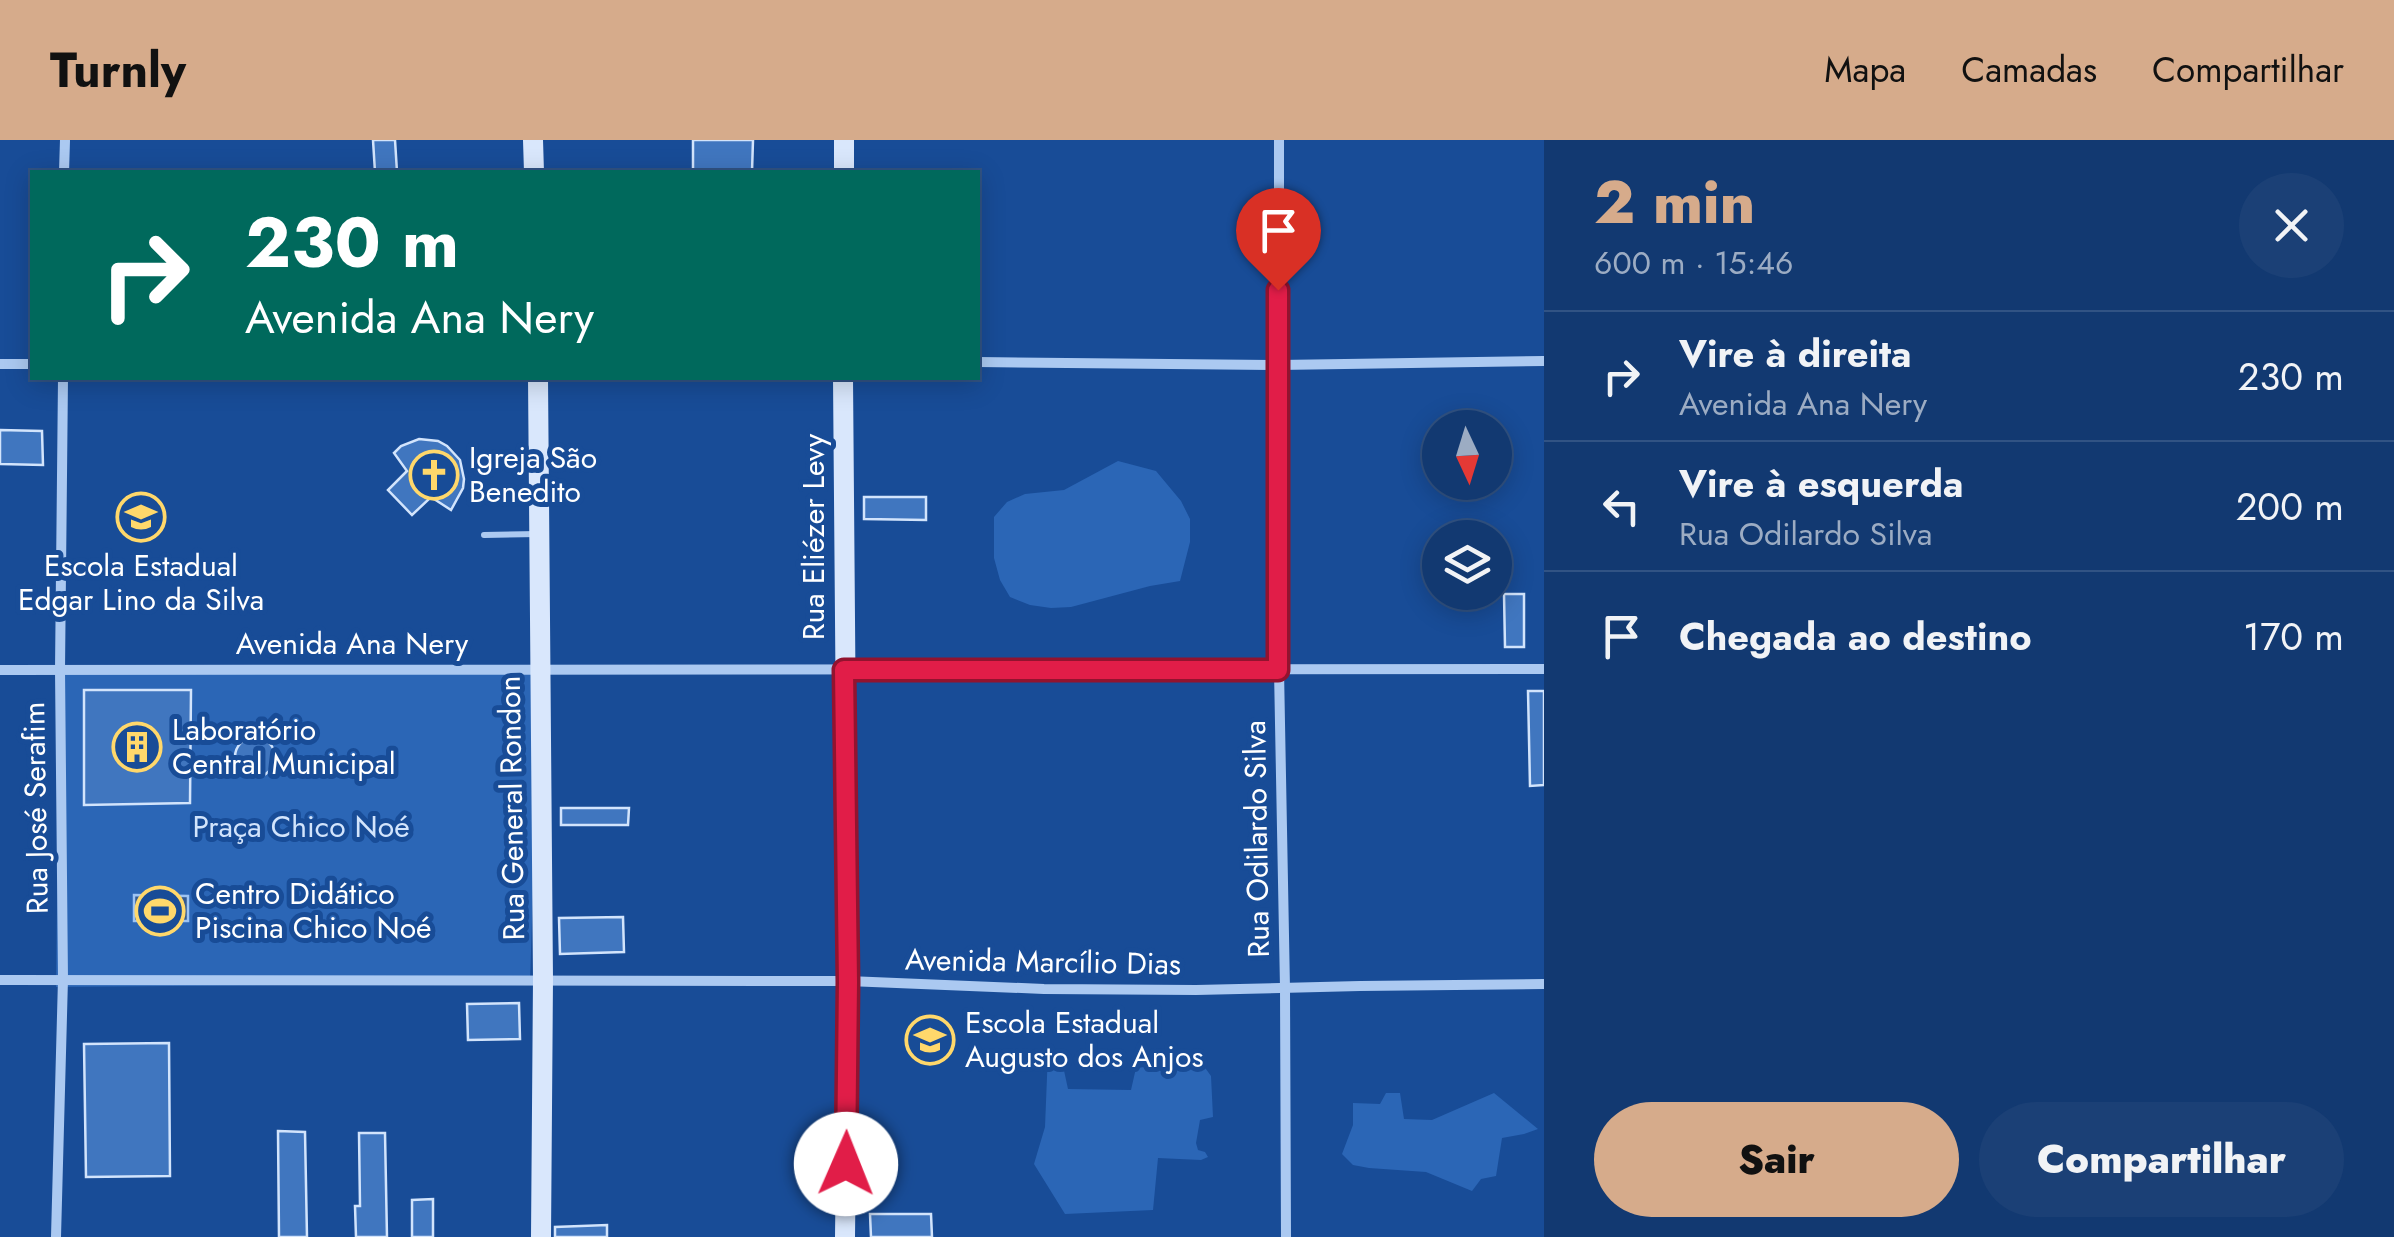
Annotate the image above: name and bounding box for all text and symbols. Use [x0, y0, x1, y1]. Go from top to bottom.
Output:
text: Turnly [50, 36, 186, 105]
text: Mapa [1824, 45, 1906, 95]
text: Camadas [1961, 45, 2097, 95]
text: Compartilhar [2152, 45, 2344, 95]
text: 2 min [1594, 159, 1755, 246]
button: close [2239, 173, 2344, 278]
pin [1236, 188, 1321, 291]
text: 230 m [245, 192, 459, 293]
icon: arrive [1251, 203, 1306, 258]
icon: right [80, 210, 210, 340]
text: 600 m · 15:46 [1594, 240, 1793, 286]
text: Avenida Ana Nery [245, 285, 594, 350]
text: Vire à direita [1679, 326, 1912, 381]
icon: right [1594, 349, 1649, 404]
text: 230 m [2238, 349, 2344, 404]
text: Avenida Ana Nery [1679, 381, 1927, 427]
north arrow [1422, 410, 1512, 500]
map controls [1422, 410, 1512, 610]
street label: Rua Eliézer Levy [792, 433, 835, 640]
place label: Igreja São Benedito [469, 436, 597, 513]
church icon: Igreja São Benedito [408, 449, 460, 501]
text: Vire à esquerda [1679, 456, 1963, 511]
icon: left [1594, 479, 1649, 534]
text: 200 m [2236, 479, 2344, 534]
school or university icon: Escola Estadual Edgar Lino da Silva [115, 491, 167, 543]
text: Rua Odilardo Silva [1679, 511, 1932, 557]
button: layers [1422, 520, 1512, 610]
place label: Escola Estadual Edgar Lino da Silva [18, 544, 264, 621]
icon: arrive [1594, 609, 1649, 664]
text: Chegada ao destino [1679, 609, 2032, 664]
text: 170 m [2243, 609, 2344, 664]
street label: Avenida Ana Nery [236, 622, 469, 665]
street label: Rua General Rondon [488, 675, 535, 941]
street label: Rua José Serafim [12, 701, 59, 915]
place label: Laboratório Central Municipal [172, 708, 396, 785]
street label: Rua Odilardo Silva [1233, 720, 1280, 958]
building icon: Laboratório Central Municipal [111, 721, 163, 773]
park label: Praça Chico Noé [192, 805, 410, 848]
place label: Centro Didático Piscina Chico Noé [195, 872, 432, 949]
sports icon: Centro Didático Piscina Chico Noé [134, 885, 186, 937]
street label: Avenida Marcílio Dias [905, 938, 1181, 985]
place label: Escola Estadual Augusto dos Anjos [965, 1001, 1204, 1078]
school or university icon: Escola Estadual Augusto dos Anjos [904, 1014, 956, 1066]
button: Sair [1594, 1102, 1959, 1217]
button: Compartilhar [1979, 1102, 2344, 1217]
position arrow [794, 1112, 898, 1216]

